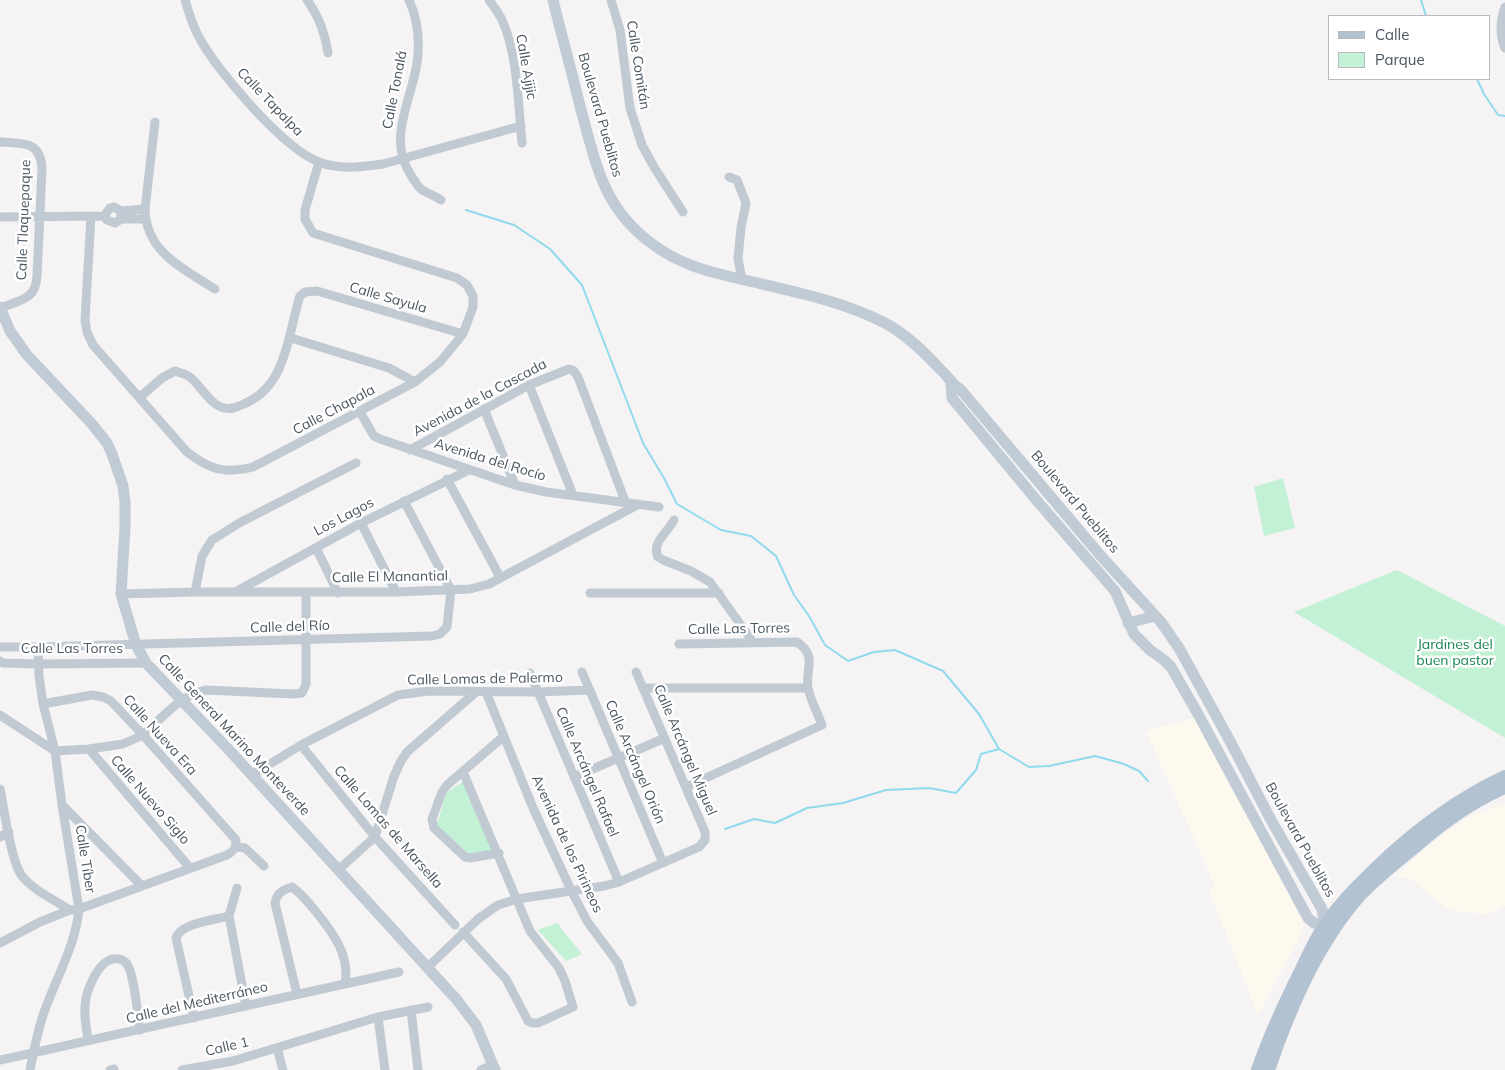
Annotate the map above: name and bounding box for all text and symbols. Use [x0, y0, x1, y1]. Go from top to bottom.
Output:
legend [1328, 15, 1490, 80]
street label: Calle Comitán [623, 19, 653, 111]
text: Calle [1375, 25, 1409, 44]
street label: Calle Ajijic [512, 33, 540, 101]
street label: Calle Tonalá [379, 49, 411, 131]
text: Parque [1375, 50, 1425, 69]
street label: Boulevard Pueblitos [574, 51, 626, 179]
street label: Calle Tapalpa [233, 64, 307, 140]
street label: Calle Tlaquepaque [13, 159, 35, 281]
street label: Calle Sayula [347, 279, 429, 317]
street label: Avenida de la Cascada [410, 356, 550, 440]
street label: Calle Chapala [290, 381, 378, 439]
street label: Avenida del Rocío [432, 435, 548, 485]
street label: Boulevard Pueblitos [1027, 447, 1123, 557]
street label: Los Lagos [311, 494, 377, 540]
street label: Calle El Manantial [332, 568, 448, 586]
street label: Calle del Río [250, 617, 330, 637]
street label: Calle Las Torres [688, 620, 790, 638]
park label: Jardines del buen pastor [1416, 637, 1494, 670]
street label: Calle Las Torres [21, 641, 123, 657]
street label: Calle General Marino Monteverde [155, 651, 313, 819]
street label: Calle Lomas de Palermo [407, 669, 563, 689]
street label: Calle Arcángel Miguel [650, 682, 720, 818]
street label: Calle Nueva Era [119, 691, 201, 779]
street label: Calle Arcángel Orión [601, 698, 669, 826]
street label: Calle Arcángel Rafael [552, 704, 622, 840]
street label: Calle Nuevo Siglo [107, 752, 193, 848]
street label: Calle Lomas de Marsella [330, 762, 446, 892]
street label: Avenida de los Pirineos [528, 772, 606, 916]
street label: Boulevard Pueblitos [1261, 780, 1339, 900]
street label: Calle Tíber [71, 824, 99, 894]
street label: Calle del Mediterráneo [125, 979, 269, 1027]
street label: Calle 1 [204, 1034, 250, 1060]

